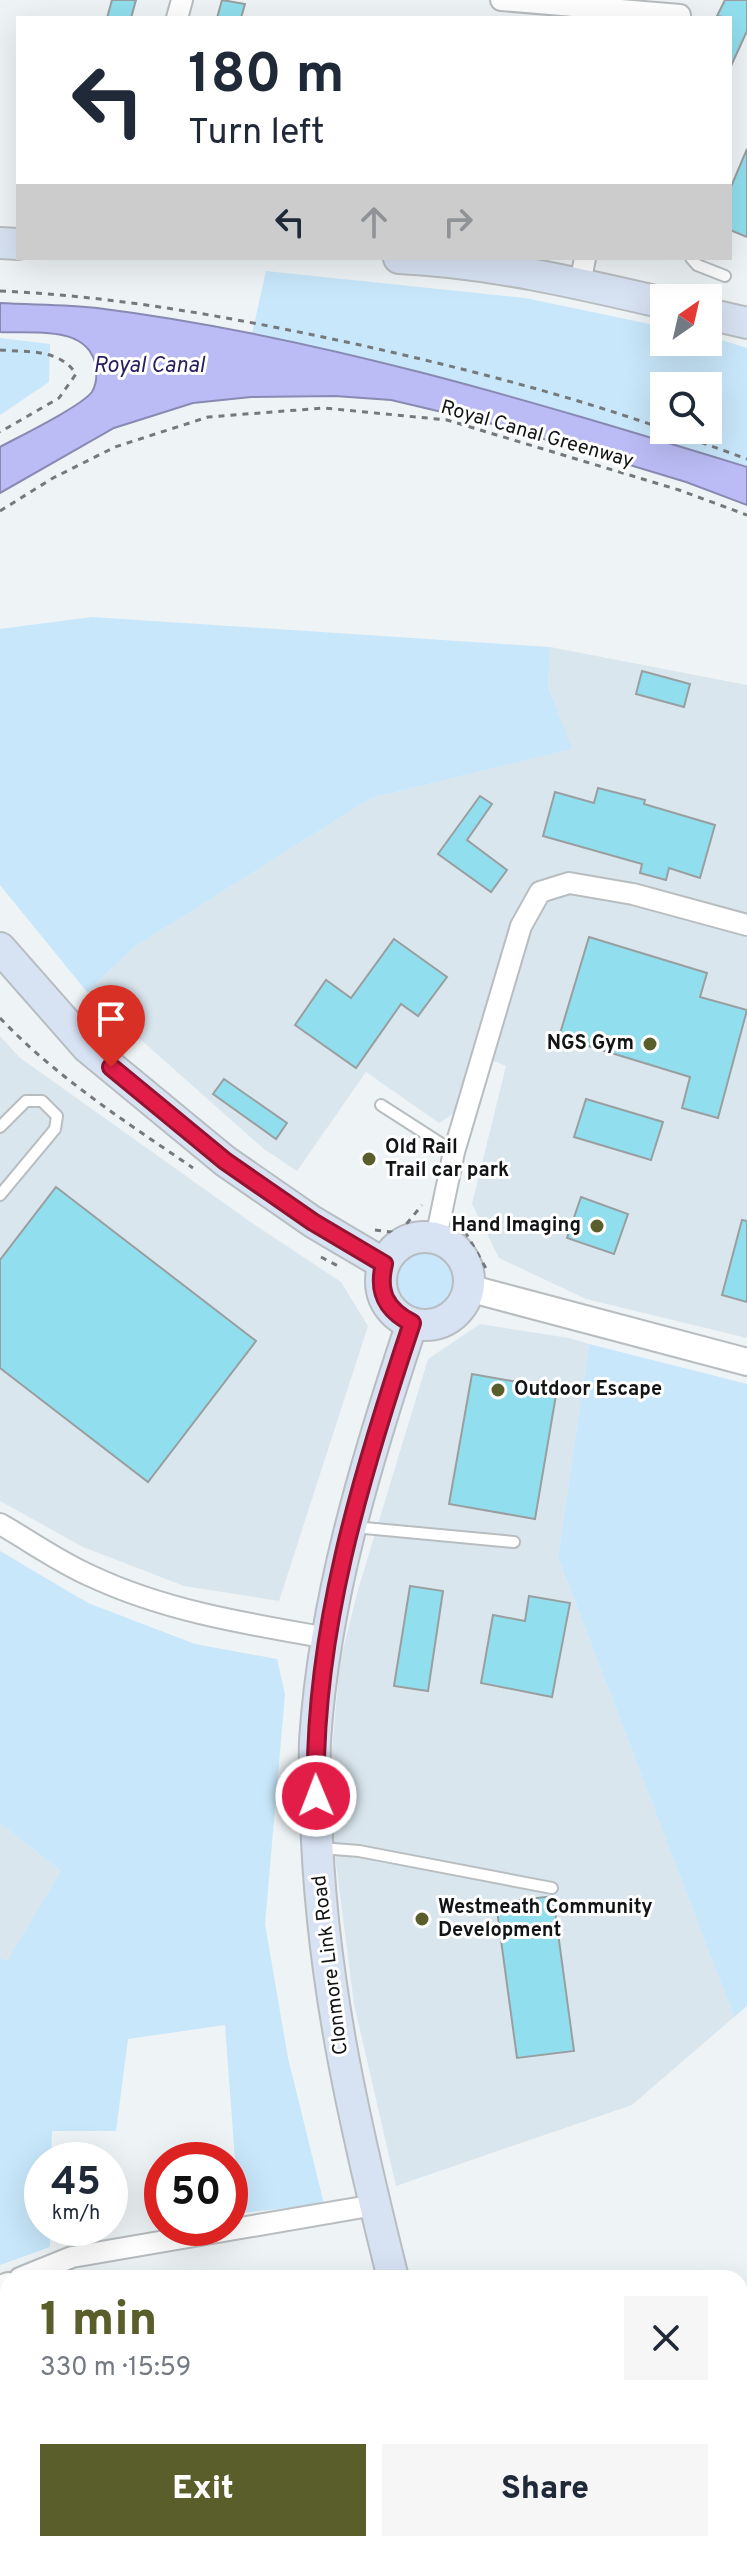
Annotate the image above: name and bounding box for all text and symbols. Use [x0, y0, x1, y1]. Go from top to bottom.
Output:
text: 180 m [188, 42, 345, 112]
icon: left [56, 48, 160, 152]
text: Turn left [188, 111, 325, 157]
icon: left [268, 200, 312, 244]
icon: ahead [352, 200, 396, 244]
icon: right [436, 200, 480, 244]
north arrow [650, 284, 722, 356]
map controls [650, 284, 722, 444]
water label: Royal Canal [93, 353, 206, 380]
button: search [650, 372, 722, 444]
street label: Royal Canal Greenway [438, 395, 636, 475]
pin [77, 985, 145, 1067]
icon: arrive [89, 997, 133, 1041]
place label: NGS Gym [547, 1031, 634, 1057]
marker: NGS Gym [641, 1035, 659, 1053]
place label: Old Rail Trail car park [385, 1135, 509, 1184]
marker: Old Rail Trail car park [360, 1150, 378, 1168]
place label: Hand Imaging [451, 1213, 581, 1239]
marker: Hand Imaging [588, 1217, 606, 1235]
place label: Outdoor Escape [514, 1377, 662, 1403]
marker: Outdoor Escape [489, 1381, 507, 1399]
position arrow [274, 1754, 358, 1838]
street label: Clonmore Link Road [307, 1874, 355, 2056]
place label: Westmeath Community Development [438, 1895, 653, 1944]
marker: Westmeath Community Development [413, 1910, 431, 1928]
speed limit sign: 50 [144, 2142, 248, 2246]
text: 45 [51, 2159, 101, 2209]
text: km/h [52, 2201, 100, 2227]
text: 1 min [40, 2292, 157, 2352]
button: close [624, 2296, 708, 2380]
text: 330 m · 15:59 [40, 2352, 191, 2385]
button: Exit [40, 2444, 366, 2536]
button: Share [382, 2444, 708, 2536]

